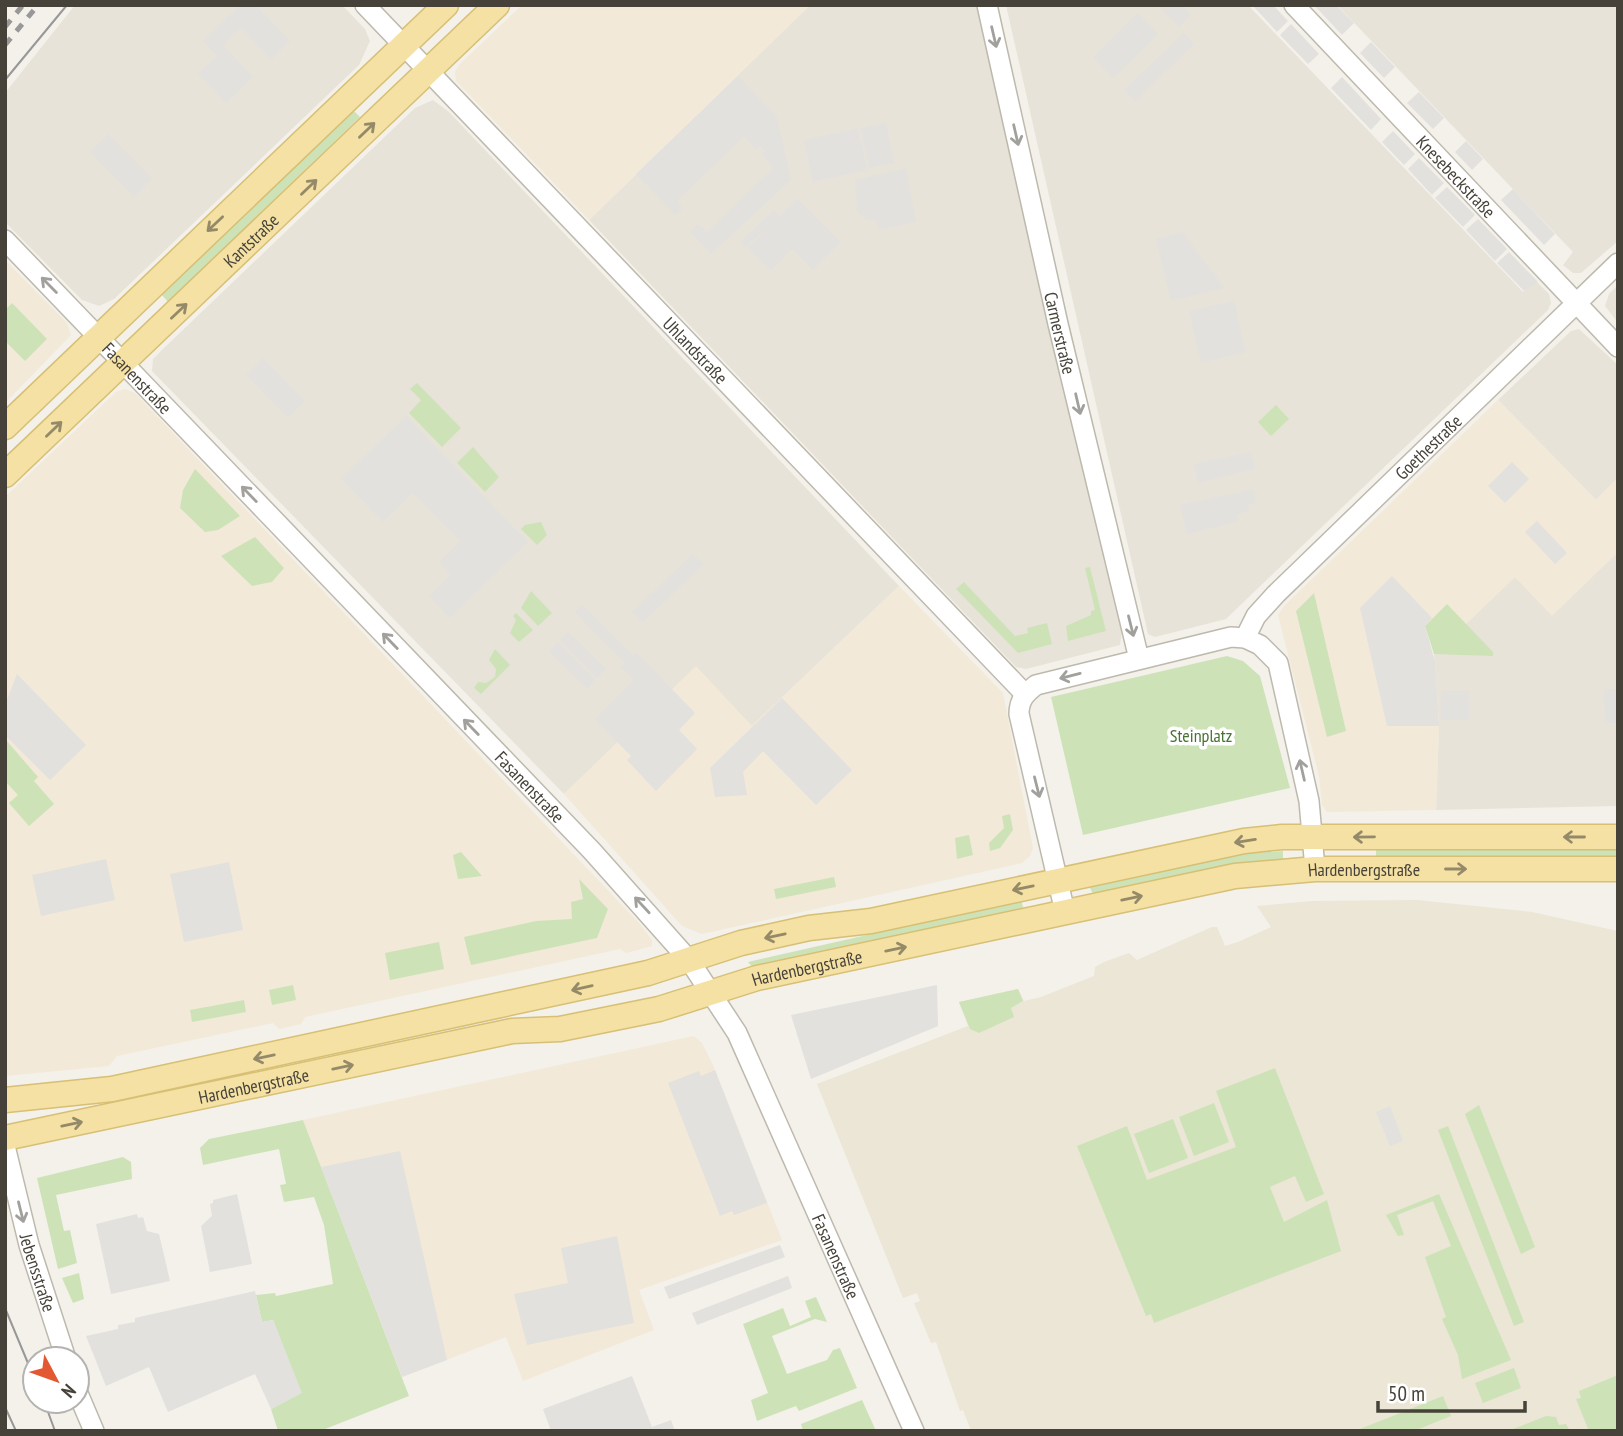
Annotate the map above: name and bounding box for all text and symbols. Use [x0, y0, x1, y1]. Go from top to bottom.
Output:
one-way arrow [988, 25, 1002, 48]
one-way arrow [358, 122, 375, 139]
one-way arrow [1010, 123, 1024, 146]
street label: Knesebeckstraße [1412, 130, 1501, 222]
one-way arrow [300, 179, 317, 196]
street label: Kantstraße [218, 208, 283, 272]
one-way arrow [207, 215, 224, 232]
one-way arrow [41, 276, 58, 293]
street label: Carmerstraße [1040, 290, 1081, 376]
one-way arrow [170, 303, 187, 320]
street label: Uhlandstraße [658, 312, 733, 388]
street label: Fasanenstraße [98, 337, 177, 418]
one-way arrow [1071, 392, 1085, 415]
street label: Goethestraße [1390, 409, 1466, 484]
one-way arrow [46, 420, 63, 437]
one-way arrow [241, 486, 258, 503]
one-way arrow [1125, 614, 1138, 636]
one-way arrow [381, 633, 398, 650]
one-way arrow [1059, 670, 1082, 683]
one-way arrow [463, 719, 480, 736]
park label: Steinplatz [1170, 724, 1232, 747]
street label: Fasanenstraße [490, 746, 570, 827]
one-way arrow [1295, 759, 1309, 782]
one-way arrow [1031, 775, 1044, 798]
one-way arrow [1563, 830, 1586, 844]
one-way arrow [1353, 831, 1376, 844]
one-way arrow [1235, 835, 1257, 848]
street label: Hardenbergstraße [1307, 857, 1420, 881]
one-way arrow [1445, 862, 1468, 876]
one-way arrow [1012, 881, 1035, 895]
one-way arrow [1120, 891, 1143, 904]
one-way arrow [634, 897, 651, 914]
one-way arrow [764, 929, 787, 943]
one-way arrow [884, 941, 907, 955]
street label: Hardenbergstraße [749, 944, 864, 991]
one-way arrow [571, 982, 594, 995]
one-way arrow [253, 1050, 276, 1064]
one-way arrow [331, 1059, 353, 1072]
street label: Hardenbergstraße [196, 1063, 311, 1108]
one-way arrow [60, 1116, 83, 1130]
one-way arrow [15, 1200, 28, 1223]
street label: Fasanenstraße [807, 1210, 865, 1302]
street label: Jebensstraße [15, 1231, 61, 1315]
north arrow [21, 1345, 91, 1415]
scale bar [1378, 1370, 1525, 1414]
text: N [56, 1379, 81, 1403]
text: 50 m [1388, 1380, 1425, 1407]

